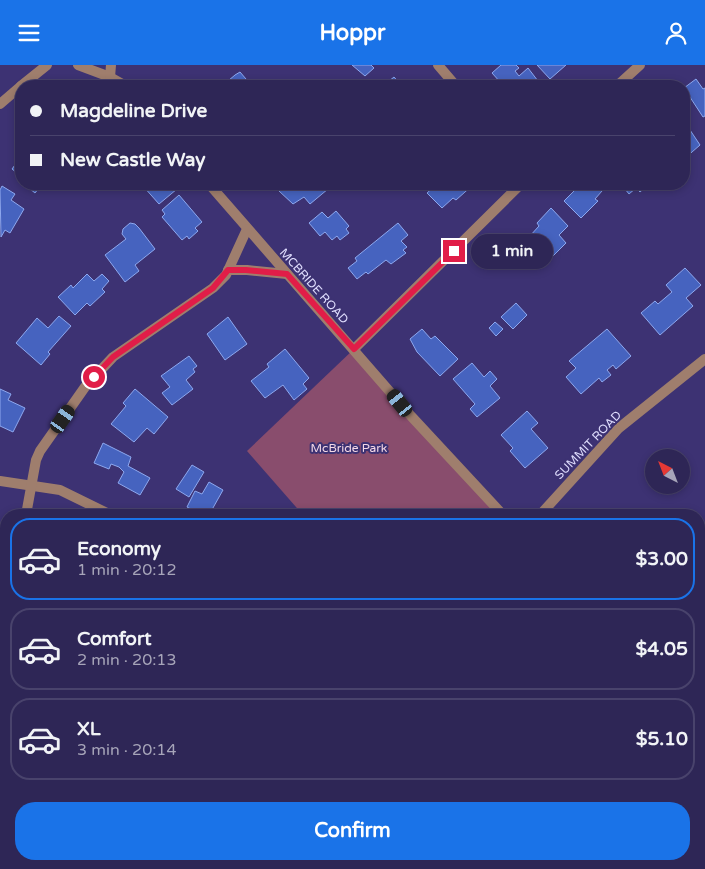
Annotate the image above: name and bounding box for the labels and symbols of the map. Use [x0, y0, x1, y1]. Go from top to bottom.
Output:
callout: 1 min [472, 233, 554, 269]
route end [443, 240, 465, 262]
street label: MCBRIDE ROAD [277, 246, 351, 326]
route start [83, 366, 105, 388]
car [384, 387, 415, 419]
car [48, 402, 77, 436]
street label: SUMMIT ROAD [552, 408, 624, 482]
park label: McBride Park [311, 441, 388, 455]
north arrow [645, 449, 690, 494]

